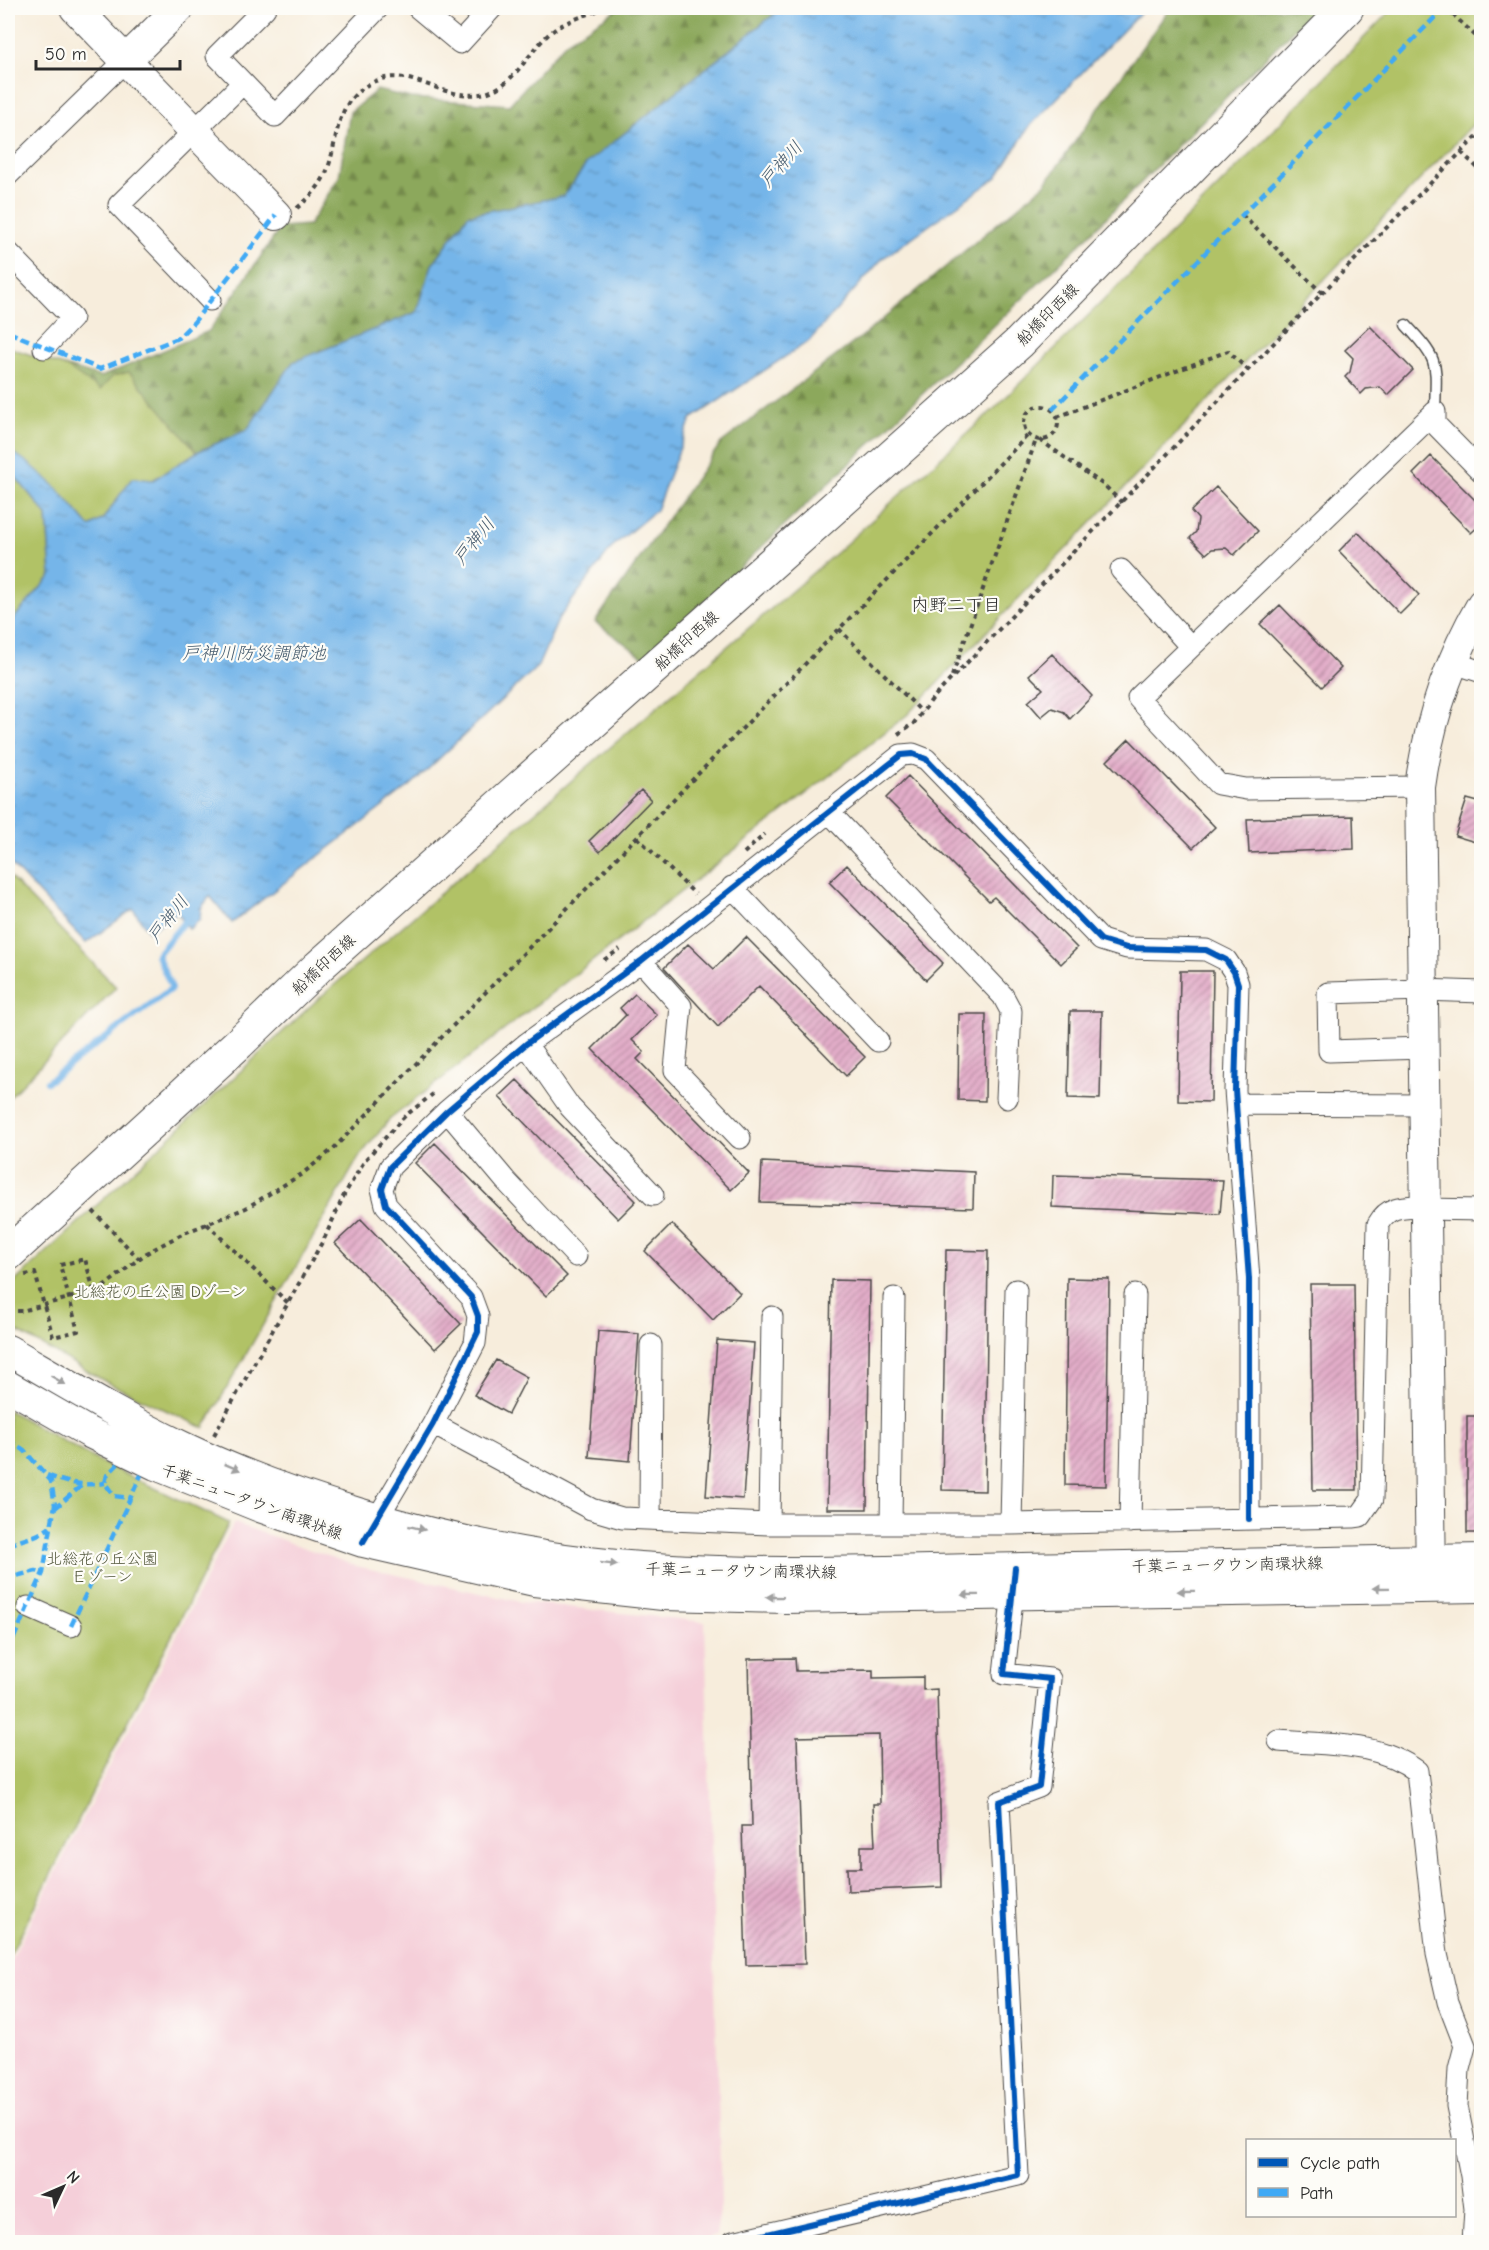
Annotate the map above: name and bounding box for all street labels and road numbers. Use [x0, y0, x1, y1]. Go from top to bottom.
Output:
street label: 船橋印西線 [1013, 280, 1082, 349]
street label: 船橋印西線 [651, 607, 722, 674]
street label: 船橋印西線 [288, 931, 359, 999]
street label: 千葉ニュータウン南環状線 [159, 1461, 345, 1543]
street label: 千葉ニュータウン南環状線 [1131, 1554, 1323, 1576]
street label: 千葉ニュータウン南環状線 [645, 1560, 837, 1582]

